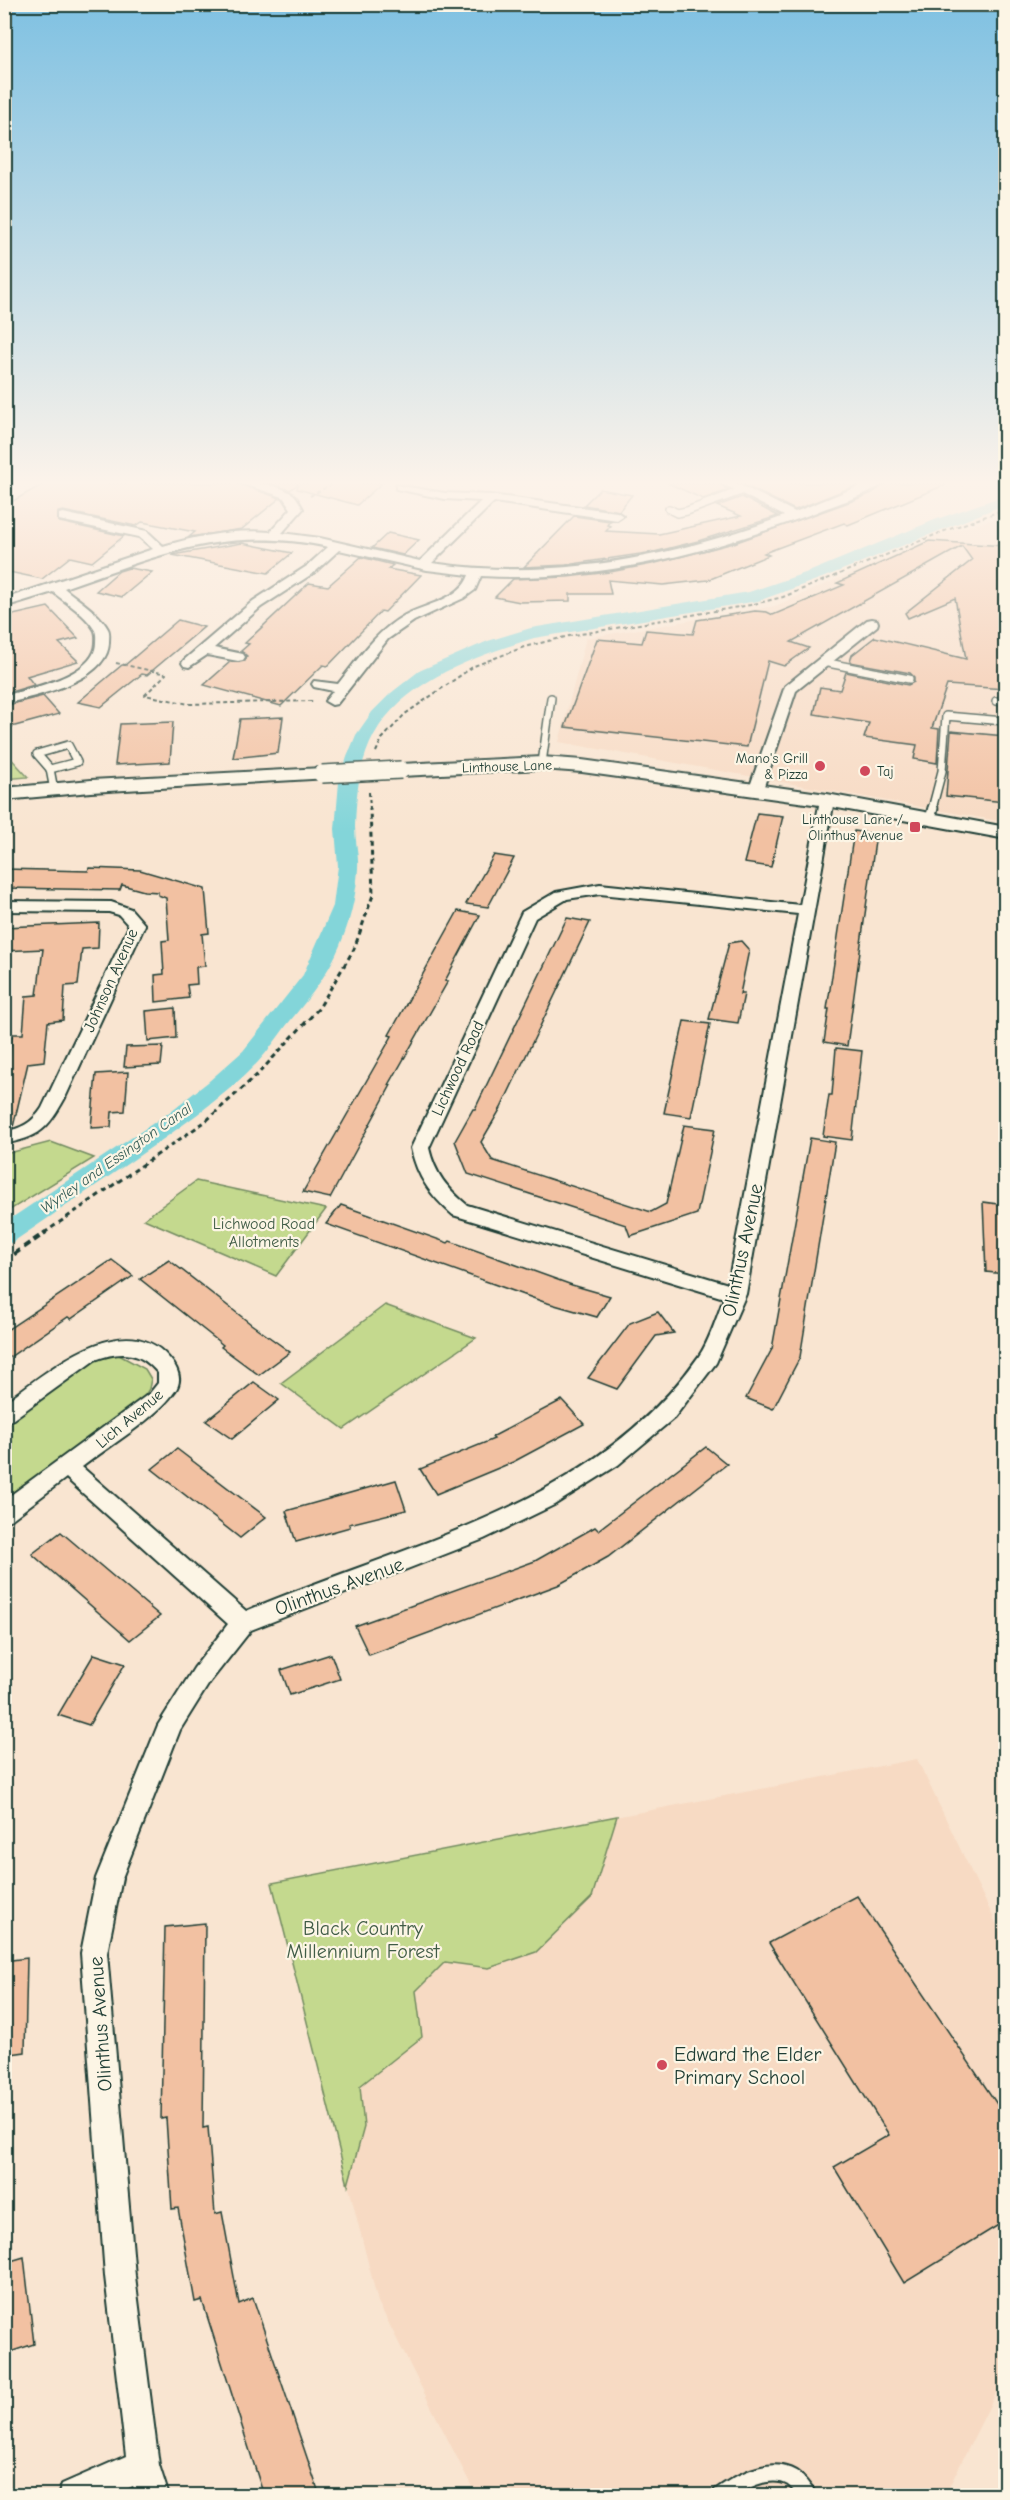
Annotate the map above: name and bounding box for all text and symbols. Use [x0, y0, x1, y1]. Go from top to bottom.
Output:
place label: Mano's Grill & Pizza [736, 750, 808, 783]
street label: Linthouse Lane [462, 756, 552, 777]
marker: Mano's Grill & Pizza [813, 759, 827, 773]
place label: Taj [877, 763, 894, 780]
marker: Taj [858, 764, 872, 778]
place label: Linthouse Lane / Olinthus Avenue [802, 811, 903, 844]
marker: Linthouse Lane / Olinthus Avenue [908, 820, 922, 834]
street label: Johnson Avenue [80, 926, 142, 1035]
street label: Lichwood Road [428, 1018, 488, 1119]
water label: Wyrley and Essington Canal [37, 1099, 196, 1217]
street label: Olinthus Avenue [717, 1181, 768, 1319]
park label: Lichwood Road Allotments [213, 1215, 315, 1251]
street label: Lich Avenue [92, 1386, 167, 1452]
street label: Olinthus Avenue [272, 1553, 407, 1620]
park label: Black Country Millennium Forest [287, 1917, 441, 1963]
street label: Olinthus Avenue [84, 1956, 117, 2092]
place label: Edward the Elder Primary School [674, 2043, 821, 2089]
marker: Edward the Elder Primary School [655, 2058, 669, 2072]

